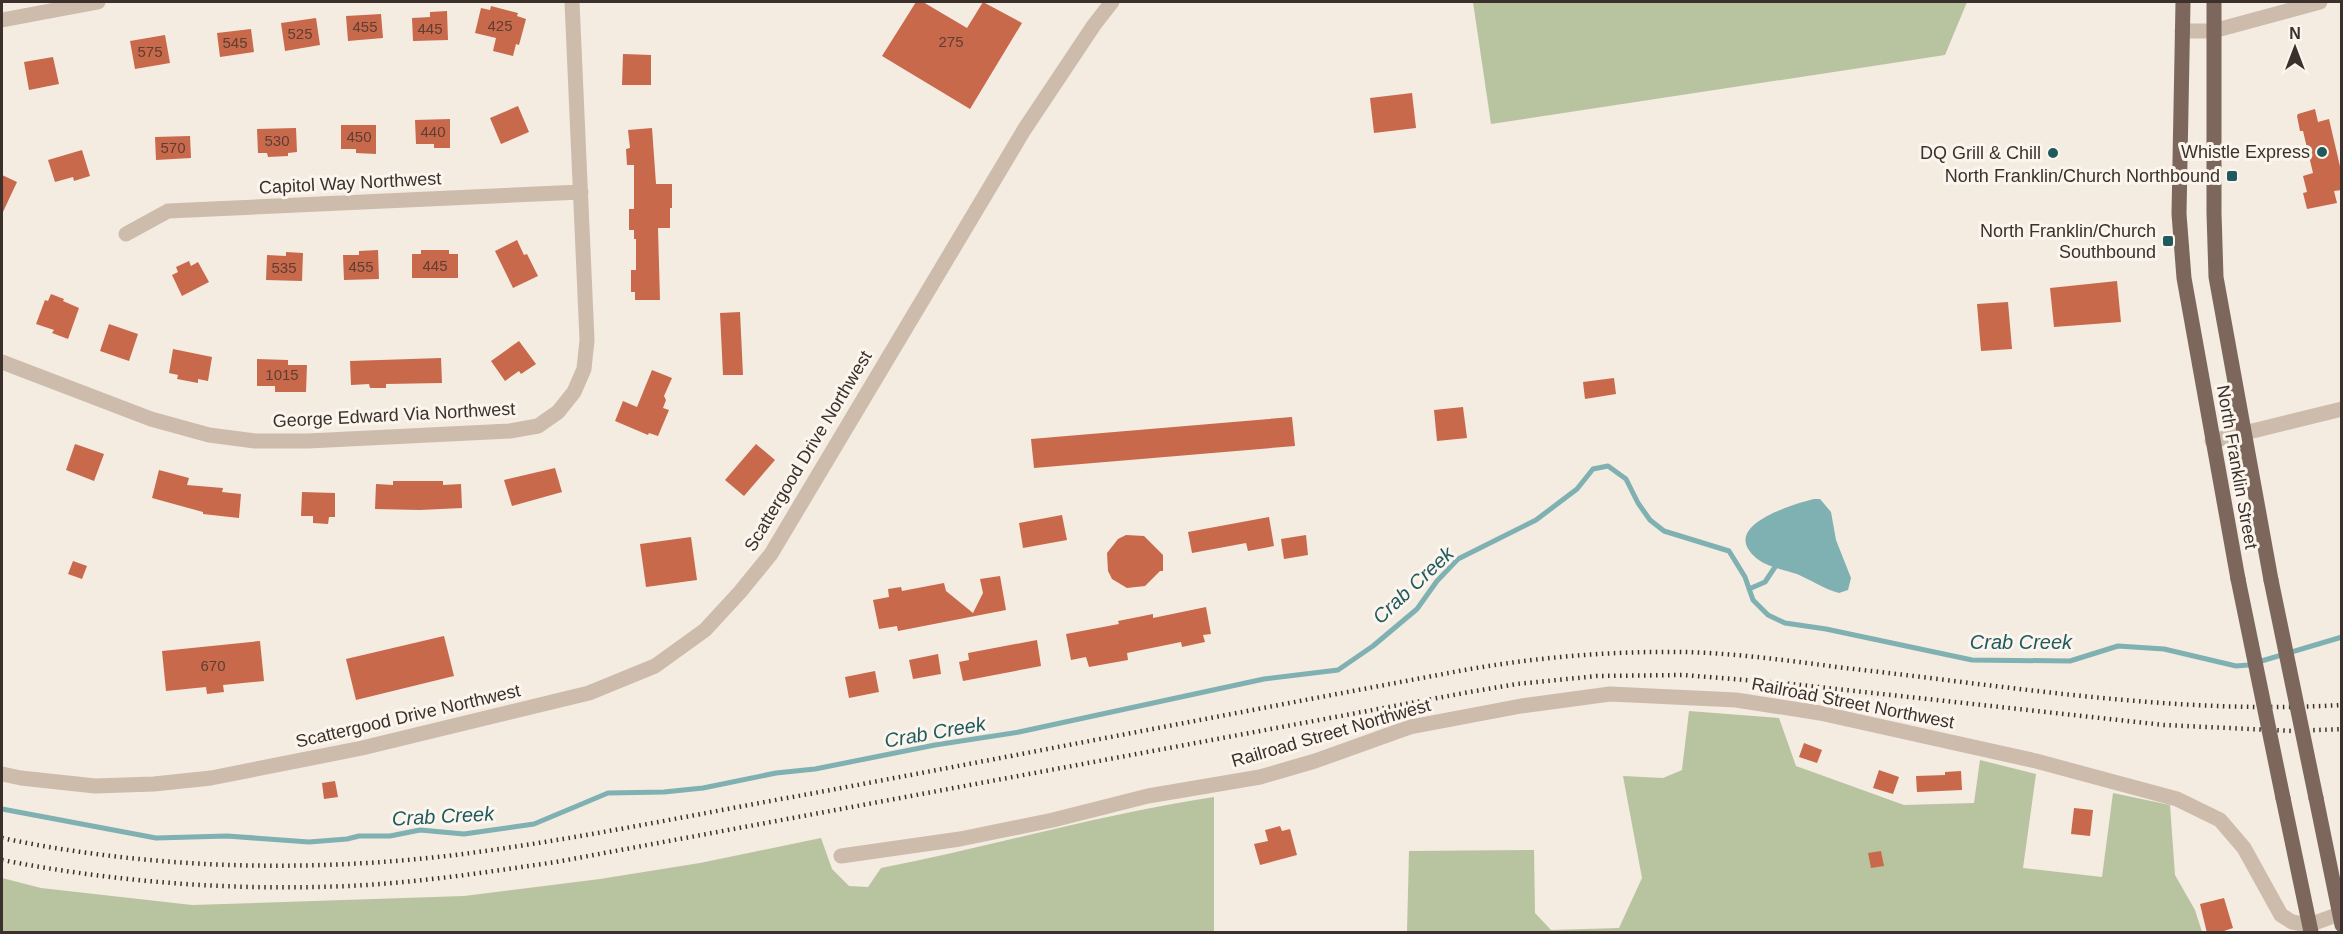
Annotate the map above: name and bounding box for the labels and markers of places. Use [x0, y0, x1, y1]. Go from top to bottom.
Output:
place label: Whistle Express [2181, 142, 2310, 162]
place label: DQ Grill & Chill [1920, 143, 2041, 163]
marker: Whistle Express [2315, 145, 2329, 159]
marker: DQ Grill & Chill [2046, 146, 2060, 160]
place label: North Franklin/Church Northbound [1945, 166, 2220, 186]
marker: North Franklin/Church Northbound [2225, 169, 2239, 183]
place label: North Franklin/Church Southbound [1980, 221, 2156, 262]
marker: North Franklin/Church Southbound [2161, 234, 2175, 248]

